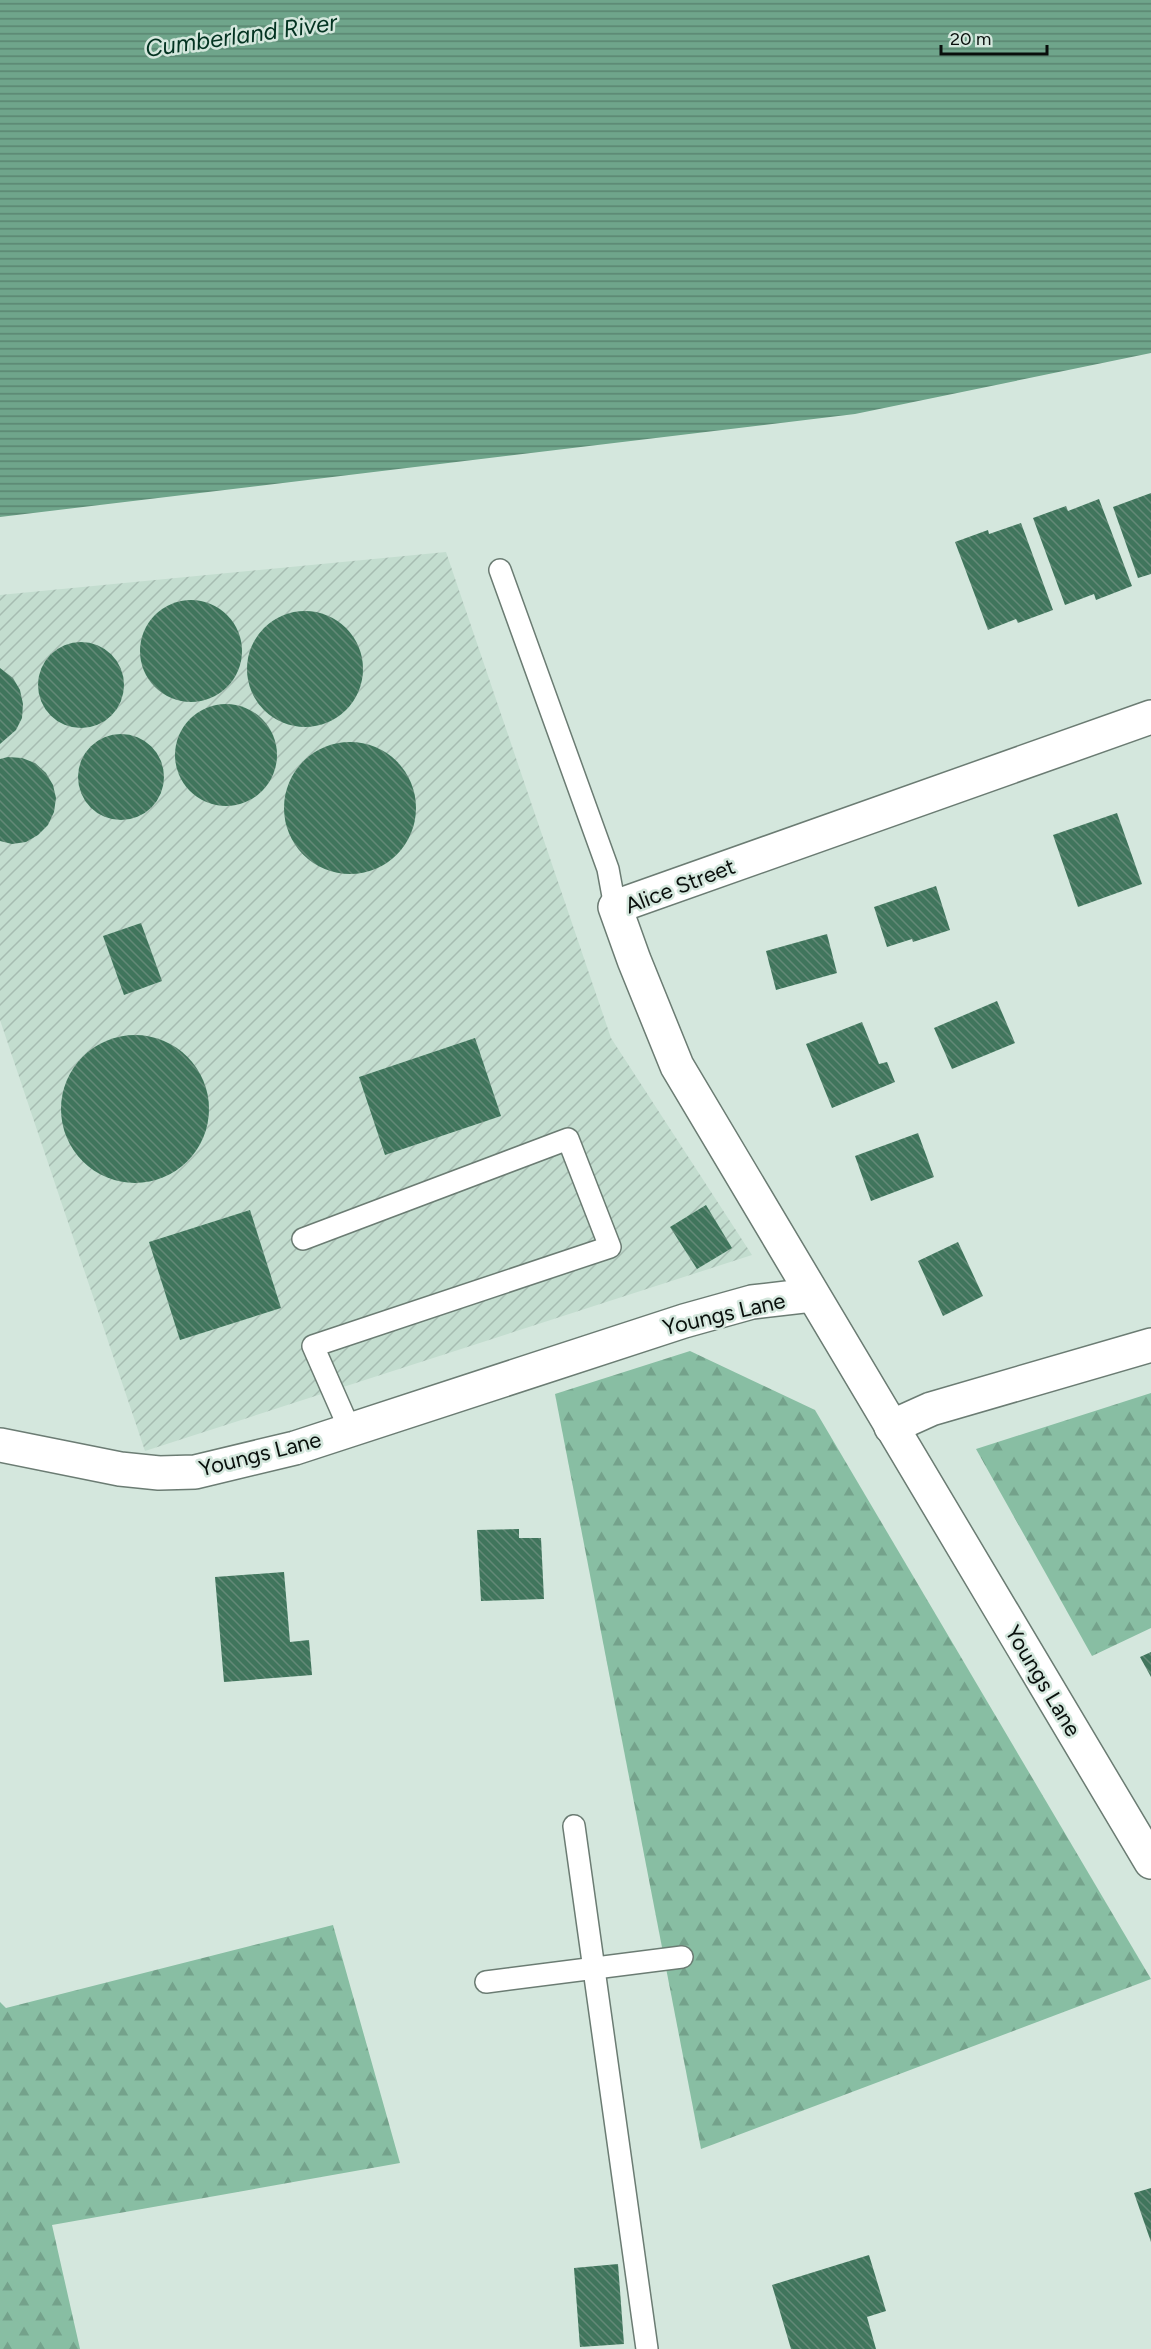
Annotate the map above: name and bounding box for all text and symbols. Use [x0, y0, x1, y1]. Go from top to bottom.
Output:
water label: Cumberland River [143, 7, 340, 63]
scale bar [941, 18, 1048, 56]
text: 20 m [950, 28, 991, 50]
street label: Alice Street [621, 853, 739, 919]
street label: Youngs Lane [660, 1287, 788, 1341]
street label: Youngs Lane [196, 1426, 324, 1482]
street label: Youngs Lane [999, 1621, 1087, 1741]

